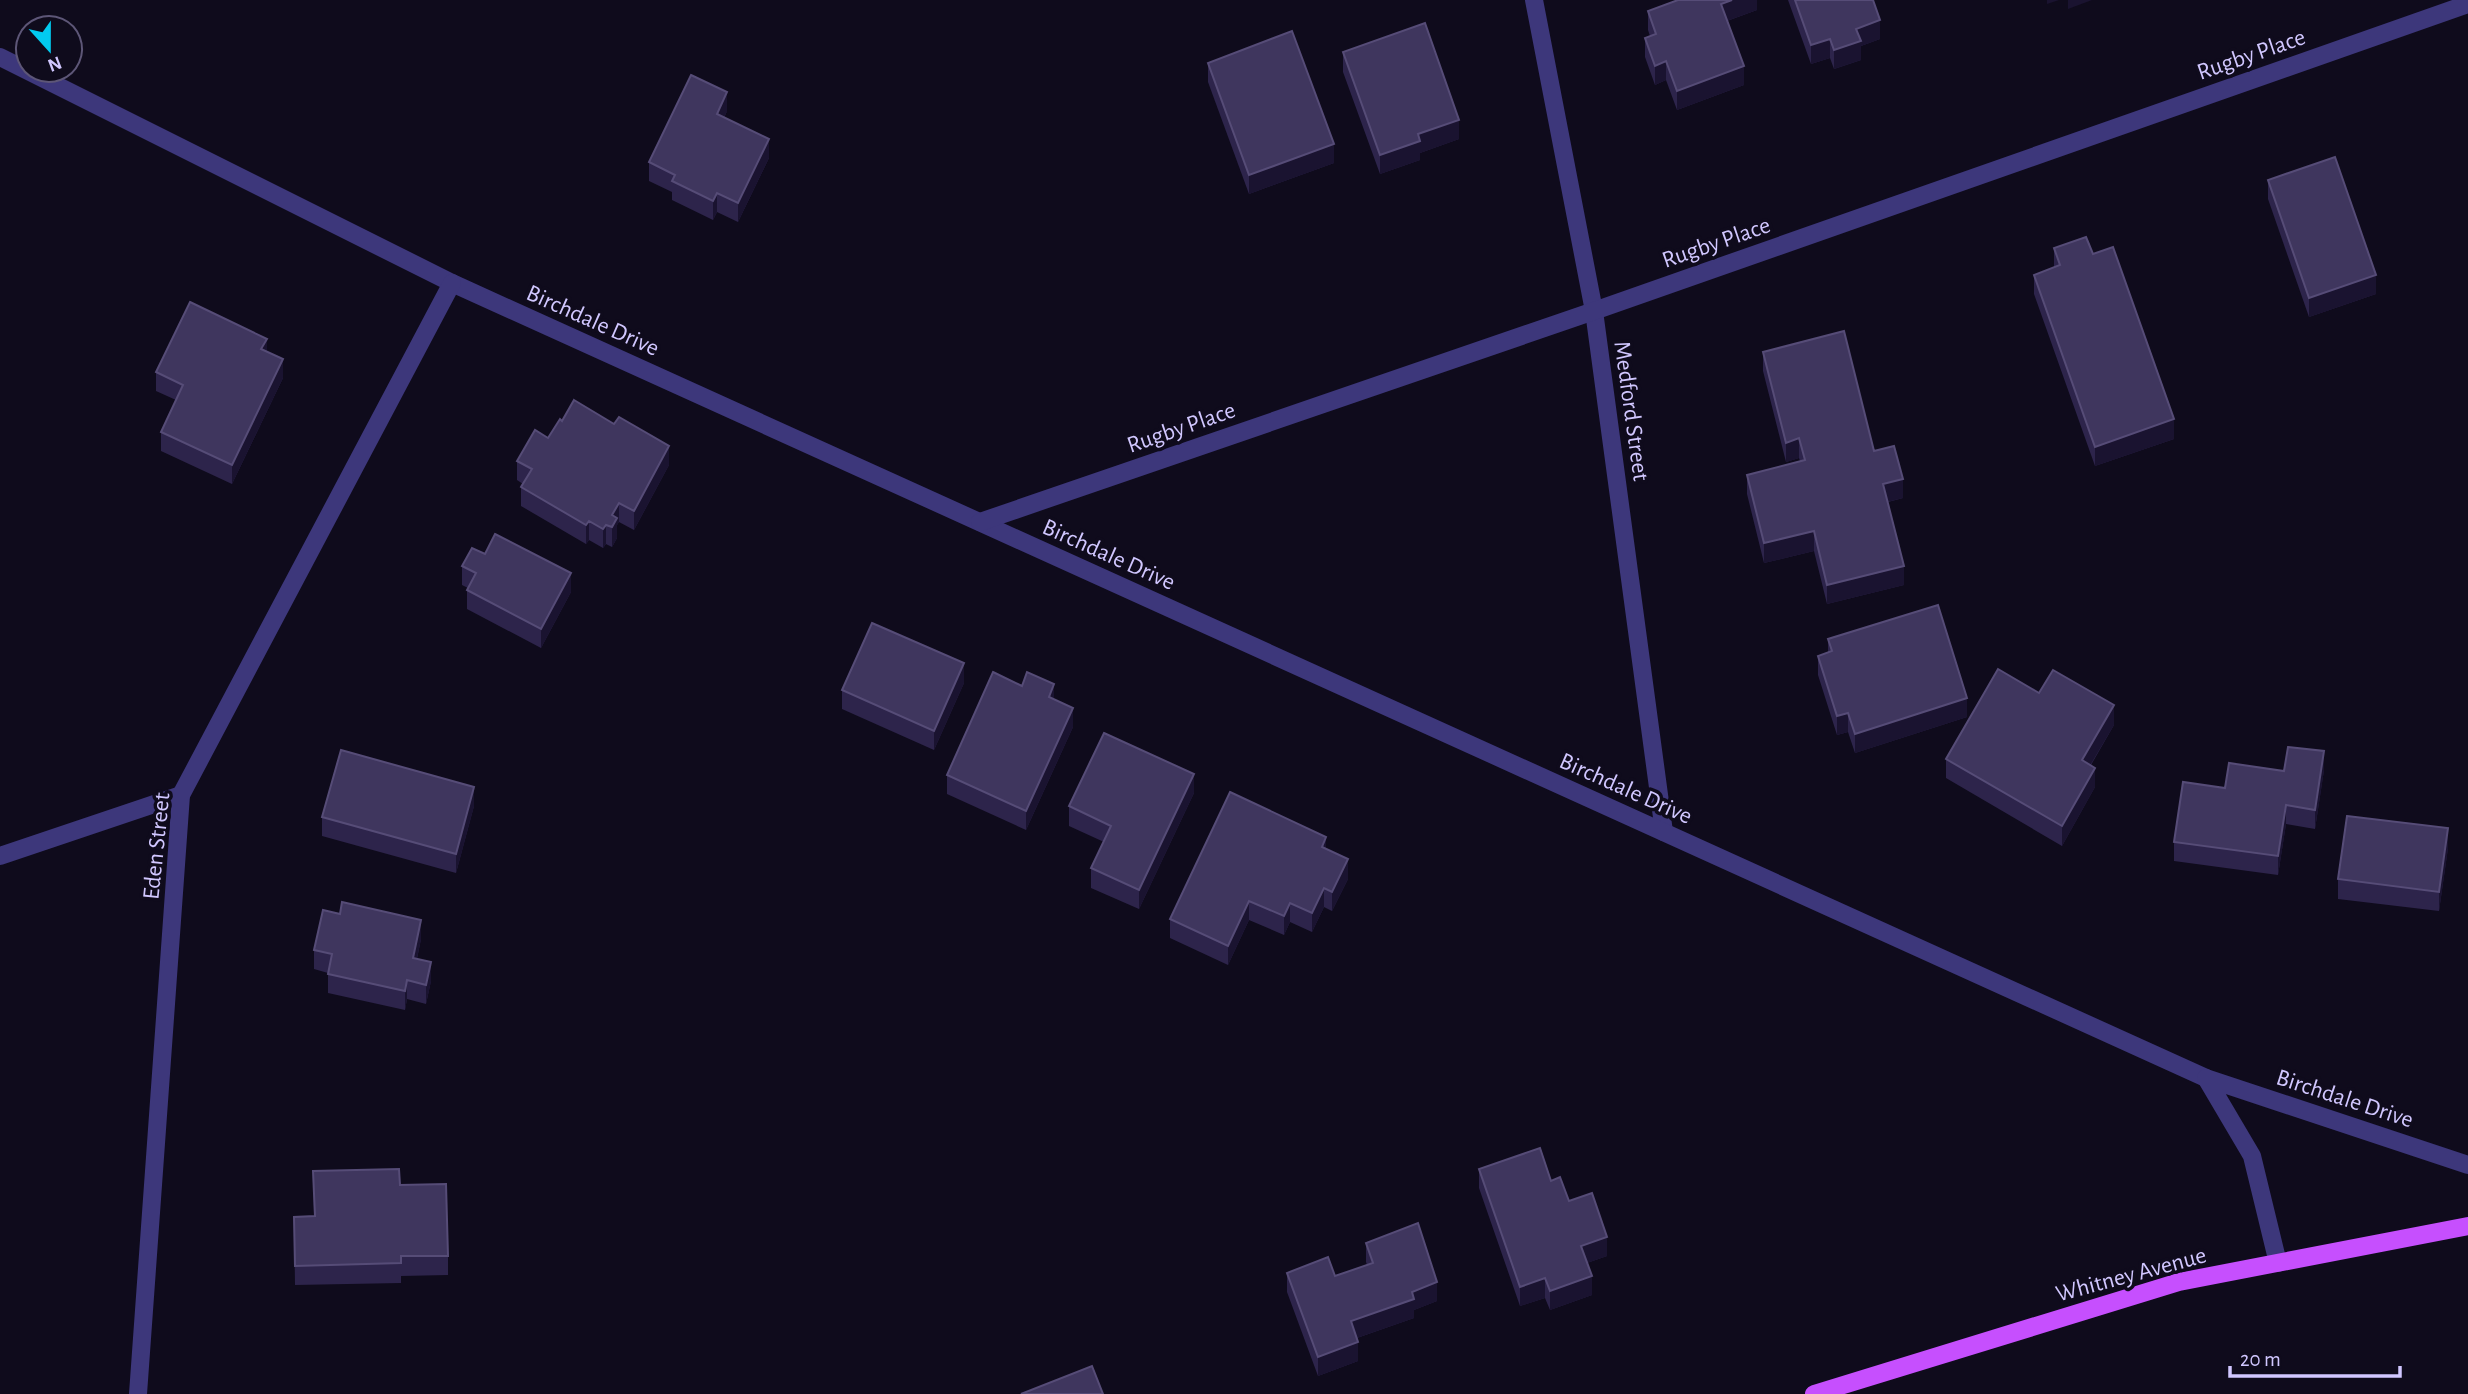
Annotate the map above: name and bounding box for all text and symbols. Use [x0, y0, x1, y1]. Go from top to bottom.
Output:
north arrow [14, 14, 84, 84]
street label: Rugby Place [2194, 25, 2309, 85]
text: N [45, 52, 64, 75]
street label: Rugby Place [1659, 213, 1774, 273]
street label: Birchdale Drive [523, 281, 663, 361]
street label: Medford Street [1609, 340, 1653, 483]
street label: Rugby Place [1124, 398, 1239, 458]
street label: Birchdale Drive [1039, 515, 1179, 595]
street label: Birchdale Drive [1556, 749, 1696, 829]
street label: Eden Street [139, 791, 175, 901]
street label: Birchdale Drive [2273, 1066, 2416, 1132]
street label: Whitney Avenue [2053, 1243, 2209, 1307]
scale bar [2230, 1334, 2400, 1378]
text: 20 m [2240, 1349, 2281, 1370]

